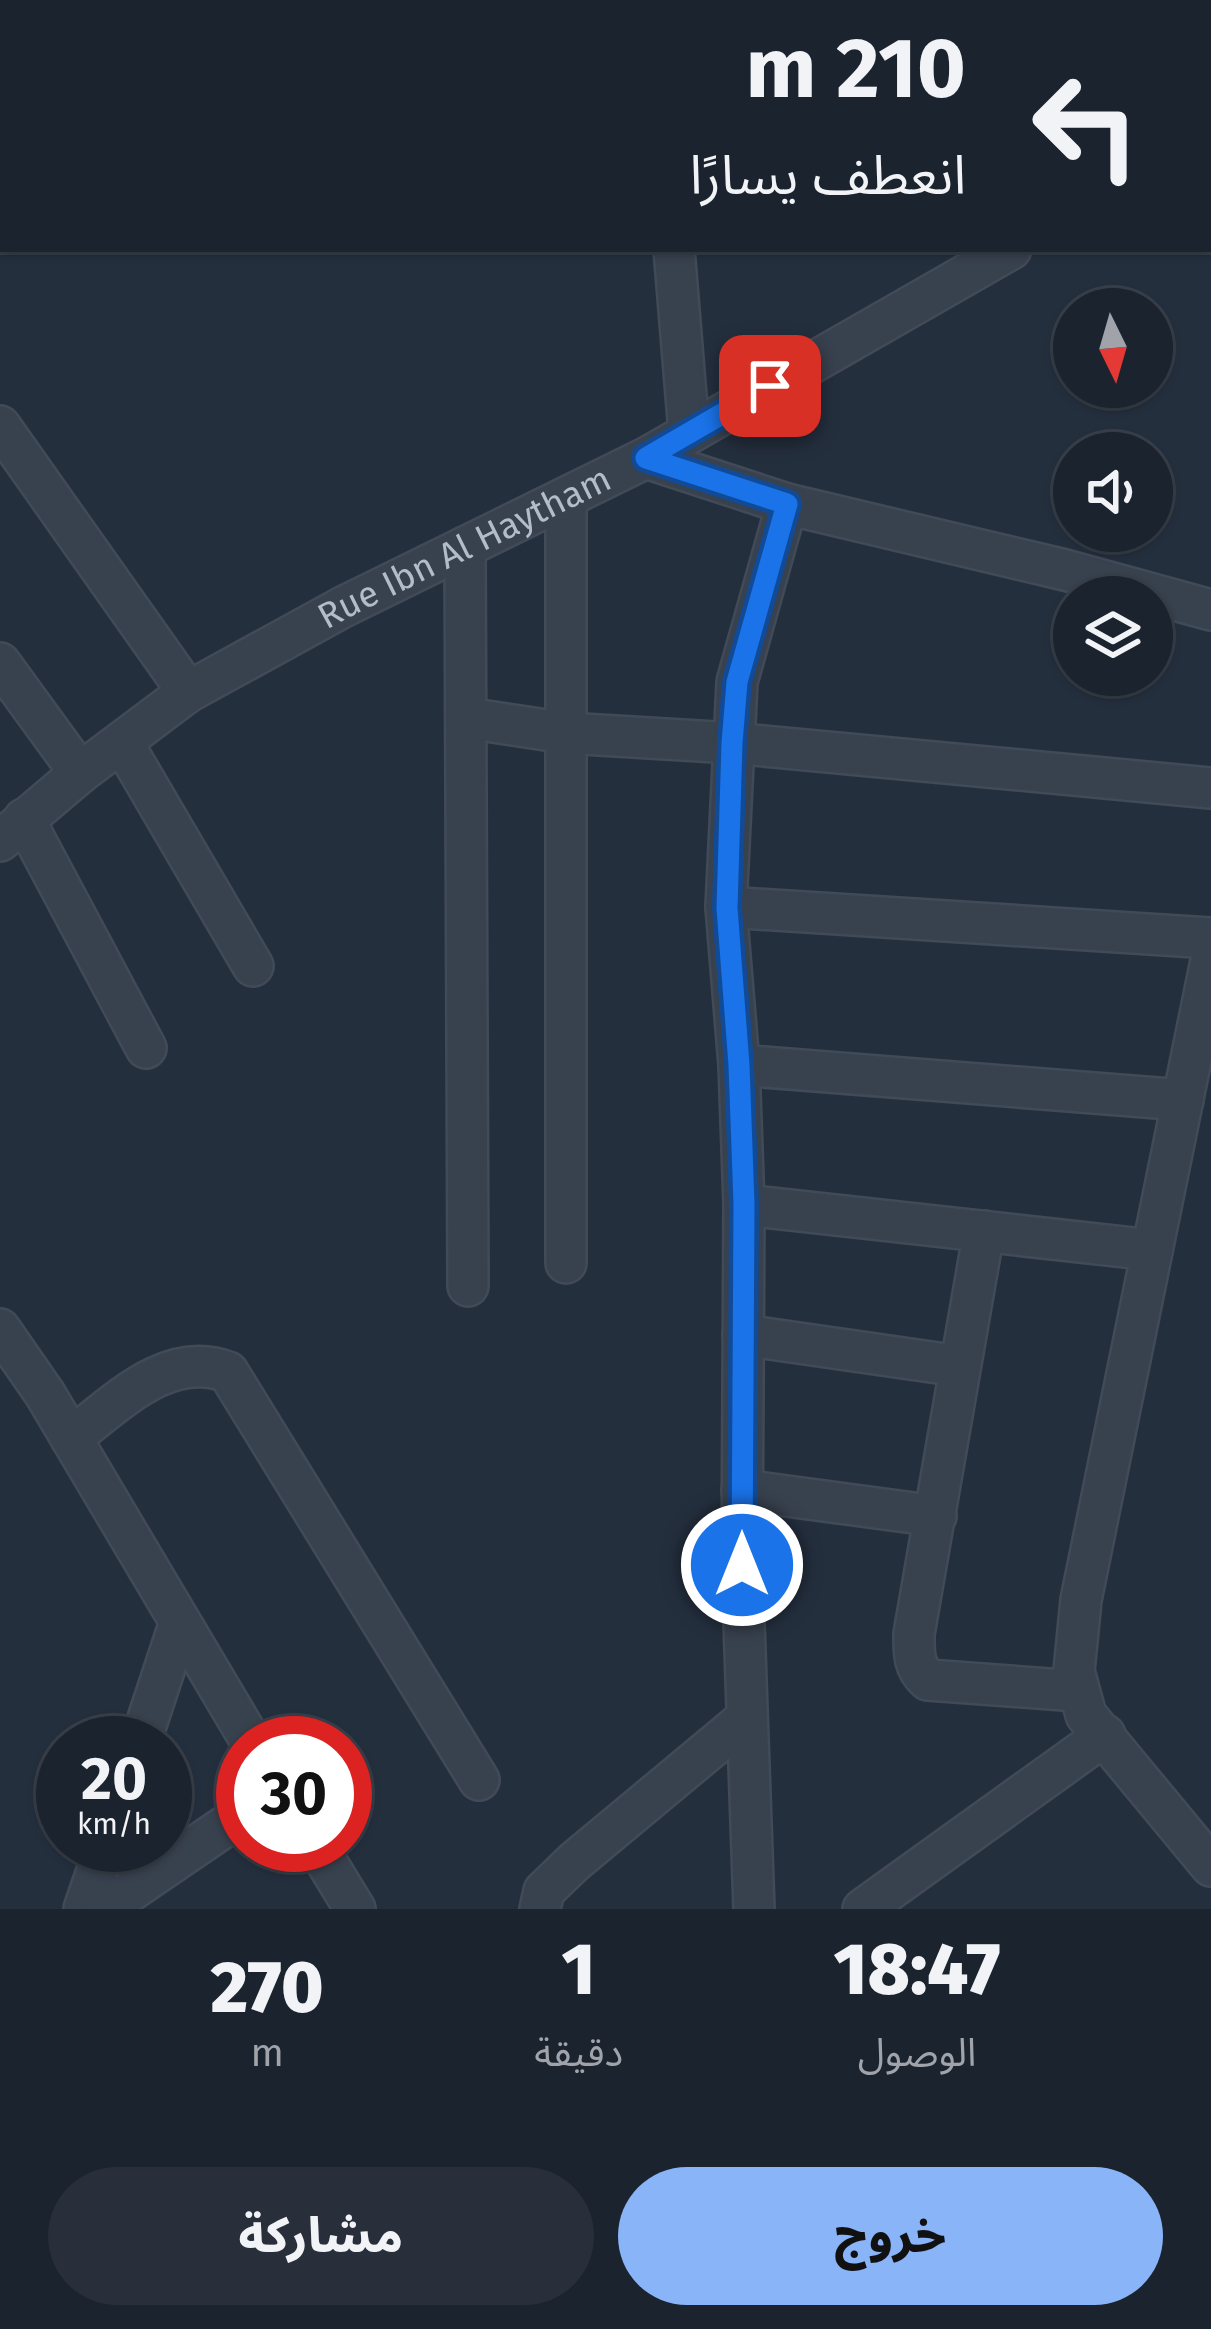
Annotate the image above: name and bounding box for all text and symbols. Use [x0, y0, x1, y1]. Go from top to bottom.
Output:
text: 210 m [745, 18, 966, 119]
icon: left [1008, 48, 1164, 204]
text: انعطف يسارًا [689, 144, 966, 208]
north arrow [1053, 288, 1173, 408]
map controls [1053, 288, 1173, 696]
pin [719, 335, 821, 437]
icon: arrive [737, 353, 803, 419]
button: sound [1053, 432, 1173, 552]
street label: Rue Ibn Al Haytham [310, 457, 618, 638]
button: layers [1053, 576, 1173, 696]
position arrow [679, 1502, 805, 1628]
speed limit sign: 30 [216, 1716, 372, 1872]
text: 20 [81, 1743, 147, 1815]
text: km/h [77, 1806, 151, 1842]
text: 1 [562, 1927, 596, 2013]
text: 18:47 [834, 1927, 1001, 2013]
text: 270 [211, 1945, 324, 2031]
text: m [250, 2030, 284, 2076]
text: دقيقة [534, 2030, 623, 2076]
text: الوصول [858, 2030, 976, 2076]
button: مشاركة [48, 2167, 594, 2305]
button: خروج [618, 2167, 1163, 2305]

